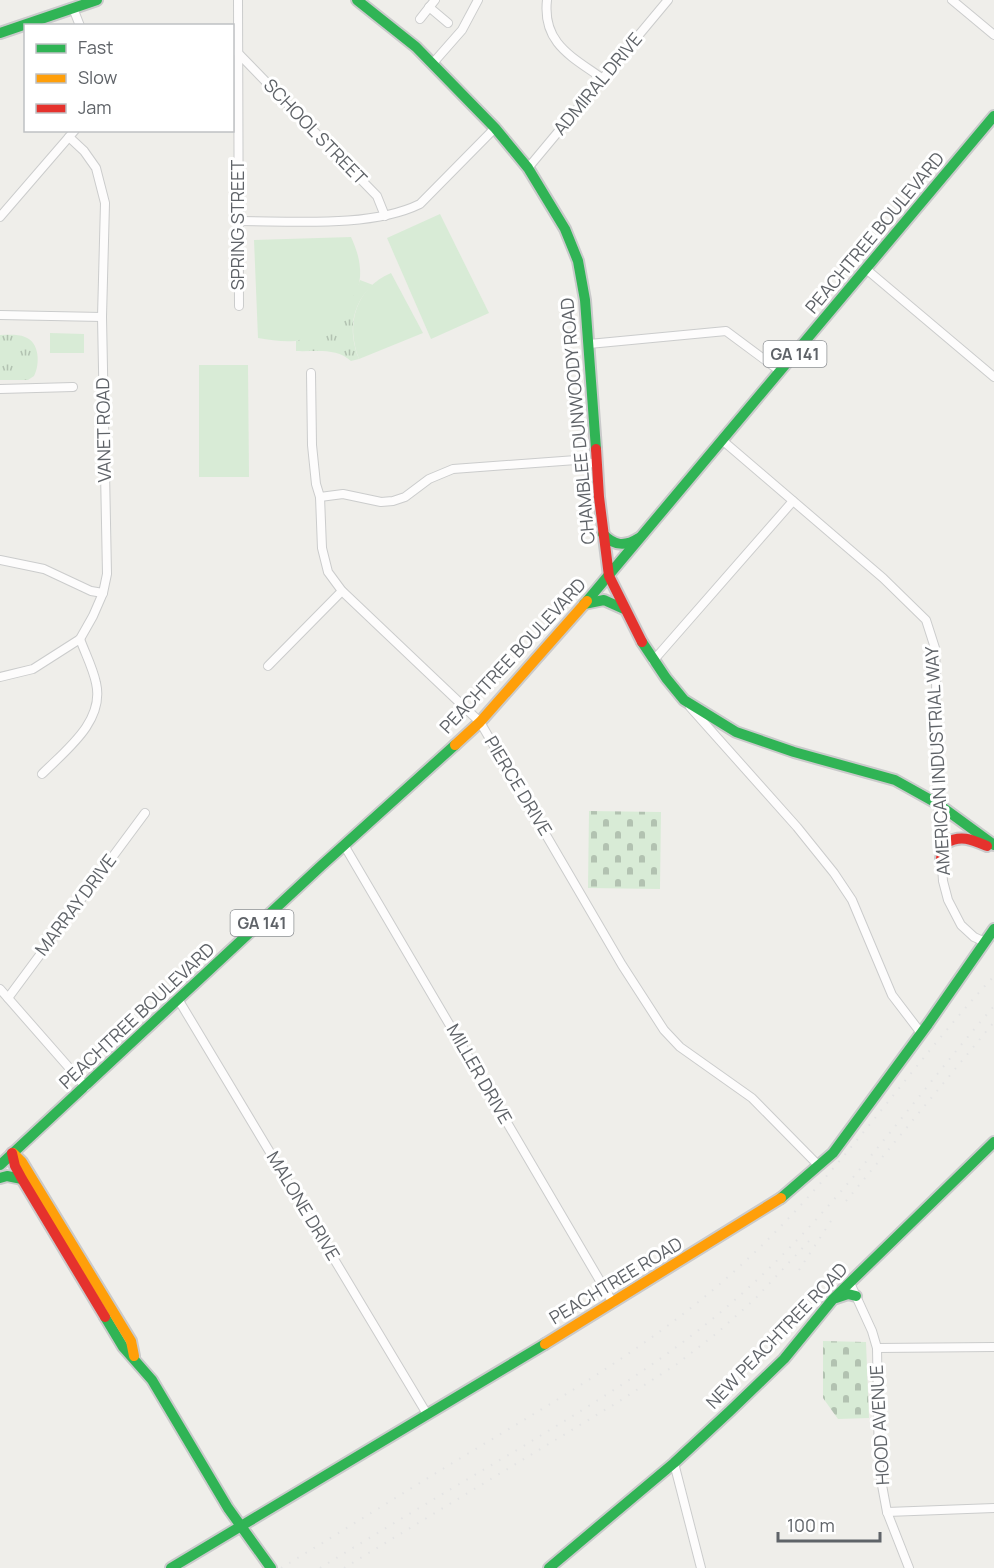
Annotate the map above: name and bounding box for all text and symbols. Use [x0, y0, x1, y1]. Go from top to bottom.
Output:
legend [24, 24, 234, 132]
street label: ADMIRAL DRIVE [547, 27, 647, 139]
text: Fast [78, 35, 113, 59]
text: Slow [78, 65, 118, 89]
street label: SCHOOL STREET [259, 73, 373, 190]
text: Jam [78, 95, 112, 119]
street label: PEACHTREE BOULEVARD [799, 146, 949, 318]
street label: SPRING STREET [225, 159, 249, 290]
street label: CHAMBLEE DUNWOODY ROAD [554, 297, 600, 545]
road number: GA 141 [764, 341, 826, 367]
street label: VANET ROAD [90, 377, 116, 483]
street label: PEACHTREE BOULEVARD [434, 572, 591, 738]
street label: AMERICAN INDUSTRIAL WAY [919, 645, 955, 876]
street label: PIERCE DRIVE [480, 731, 558, 840]
street label: MARRAY DRIVE [29, 849, 121, 960]
road number: GA 141 [230, 910, 294, 936]
street label: PEACHTREE BOULEVARD [53, 937, 219, 1094]
street label: MILLER DRIVE [442, 1019, 518, 1128]
street label: MALONE DRIVE [262, 1146, 346, 1265]
street label: PEACHTREE ROAD [545, 1231, 686, 1329]
street label: NEW PEACHTREE ROAD [700, 1257, 852, 1413]
street label: HOOD AVENUE [864, 1364, 894, 1486]
scale bar [778, 1505, 880, 1543]
text: 100 m [787, 1513, 835, 1537]

